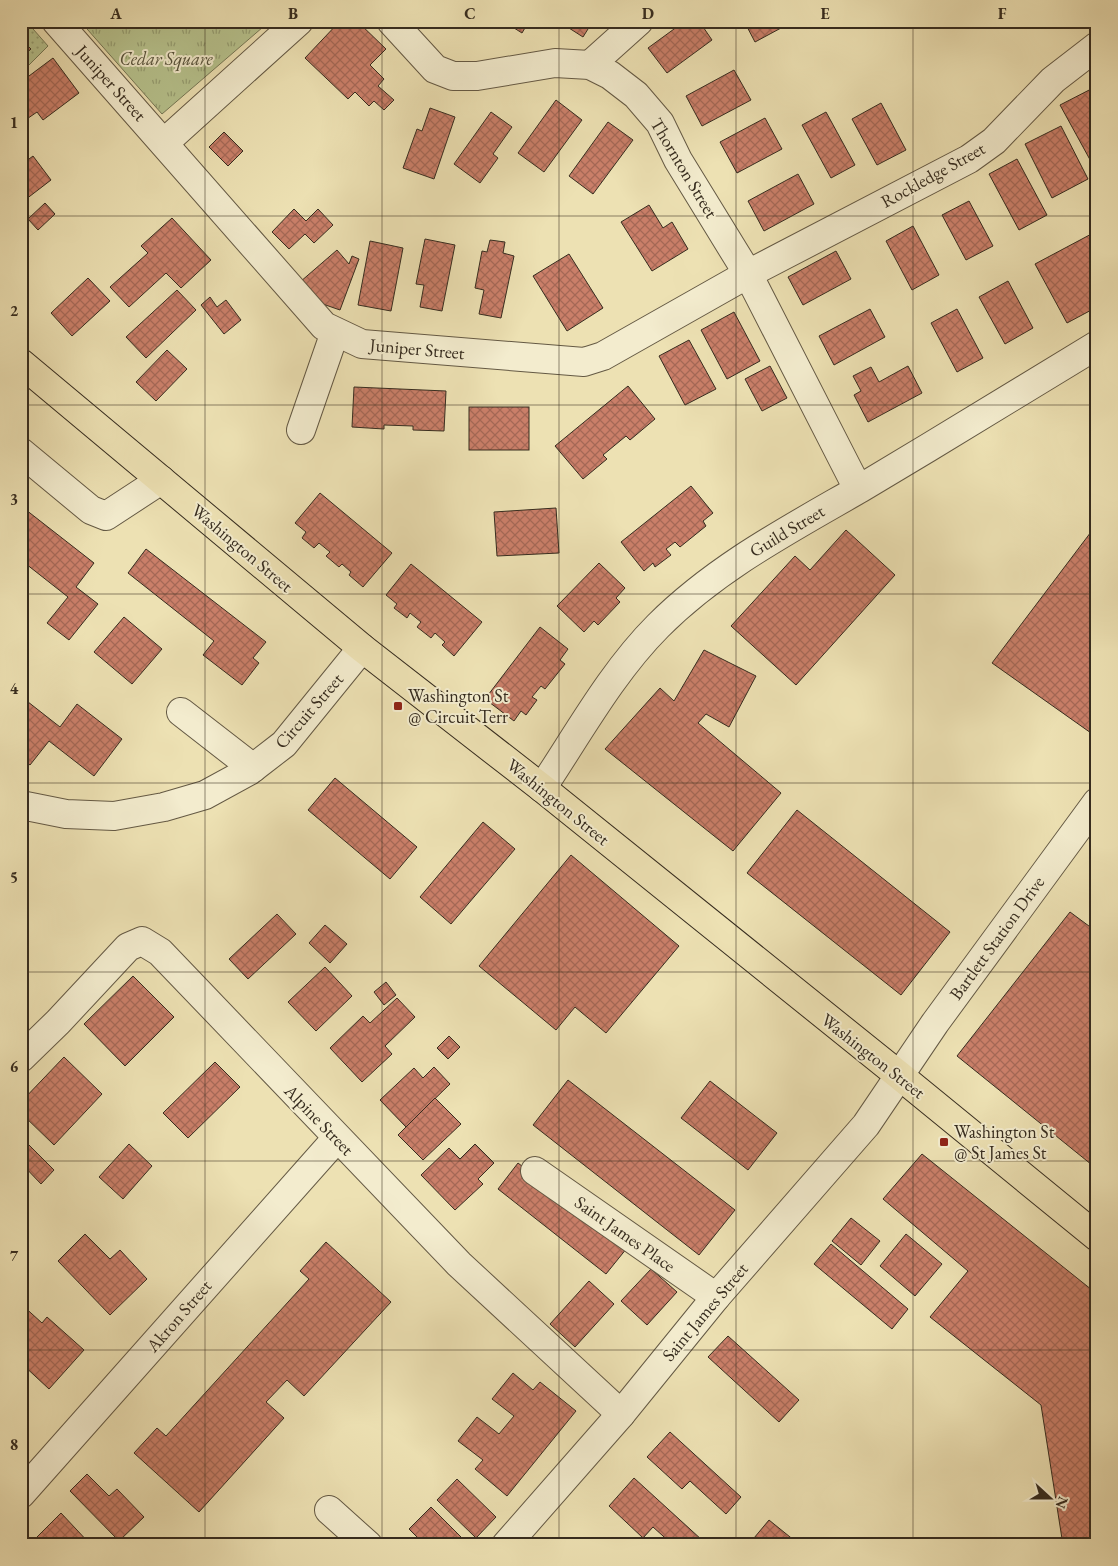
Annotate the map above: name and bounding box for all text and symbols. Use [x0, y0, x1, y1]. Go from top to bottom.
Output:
text: A [109, 3, 122, 24]
text: B [288, 3, 298, 24]
text: C [464, 3, 476, 24]
text: D [642, 3, 654, 24]
text: E [820, 3, 830, 24]
text: F [998, 3, 1007, 24]
street label: Juniper Street [70, 38, 152, 126]
park label: Cedar Square [119, 47, 213, 72]
text: 1 [10, 112, 18, 133]
street label: Thornton Street [645, 113, 724, 222]
street label: Rockledge Street [877, 136, 989, 213]
text: 2 [10, 300, 19, 321]
street label: Juniper Street [367, 333, 466, 364]
text: 3 [10, 489, 18, 510]
street label: Washington Street [187, 498, 298, 597]
street label: Guild Street [745, 499, 829, 562]
street label: Circuit Street [269, 668, 348, 753]
text: 4 [10, 678, 19, 699]
place label: Washington St @ Circuit Terr [408, 684, 509, 728]
marker: Washington St @ Circuit Terr [392, 700, 404, 712]
street label: Washington Street [502, 753, 615, 850]
text: 5 [10, 867, 18, 888]
street label: Bartlett Station Drive [944, 871, 1049, 1004]
street label: Washington Street [817, 1008, 930, 1104]
text: 6 [10, 1056, 19, 1077]
street label: Alpine Street [279, 1079, 359, 1160]
place label: Washington St @ St James St [954, 1120, 1055, 1164]
marker: Washington St @ St James St [938, 1136, 950, 1148]
street label: Saint James Place [570, 1190, 680, 1277]
text: 7 [10, 1245, 19, 1266]
street label: Saint James Street [657, 1257, 753, 1366]
street label: Akron Street [140, 1274, 217, 1357]
text: 8 [10, 1434, 18, 1455]
north arrow [1026, 1474, 1076, 1524]
text: N [1051, 1494, 1073, 1512]

